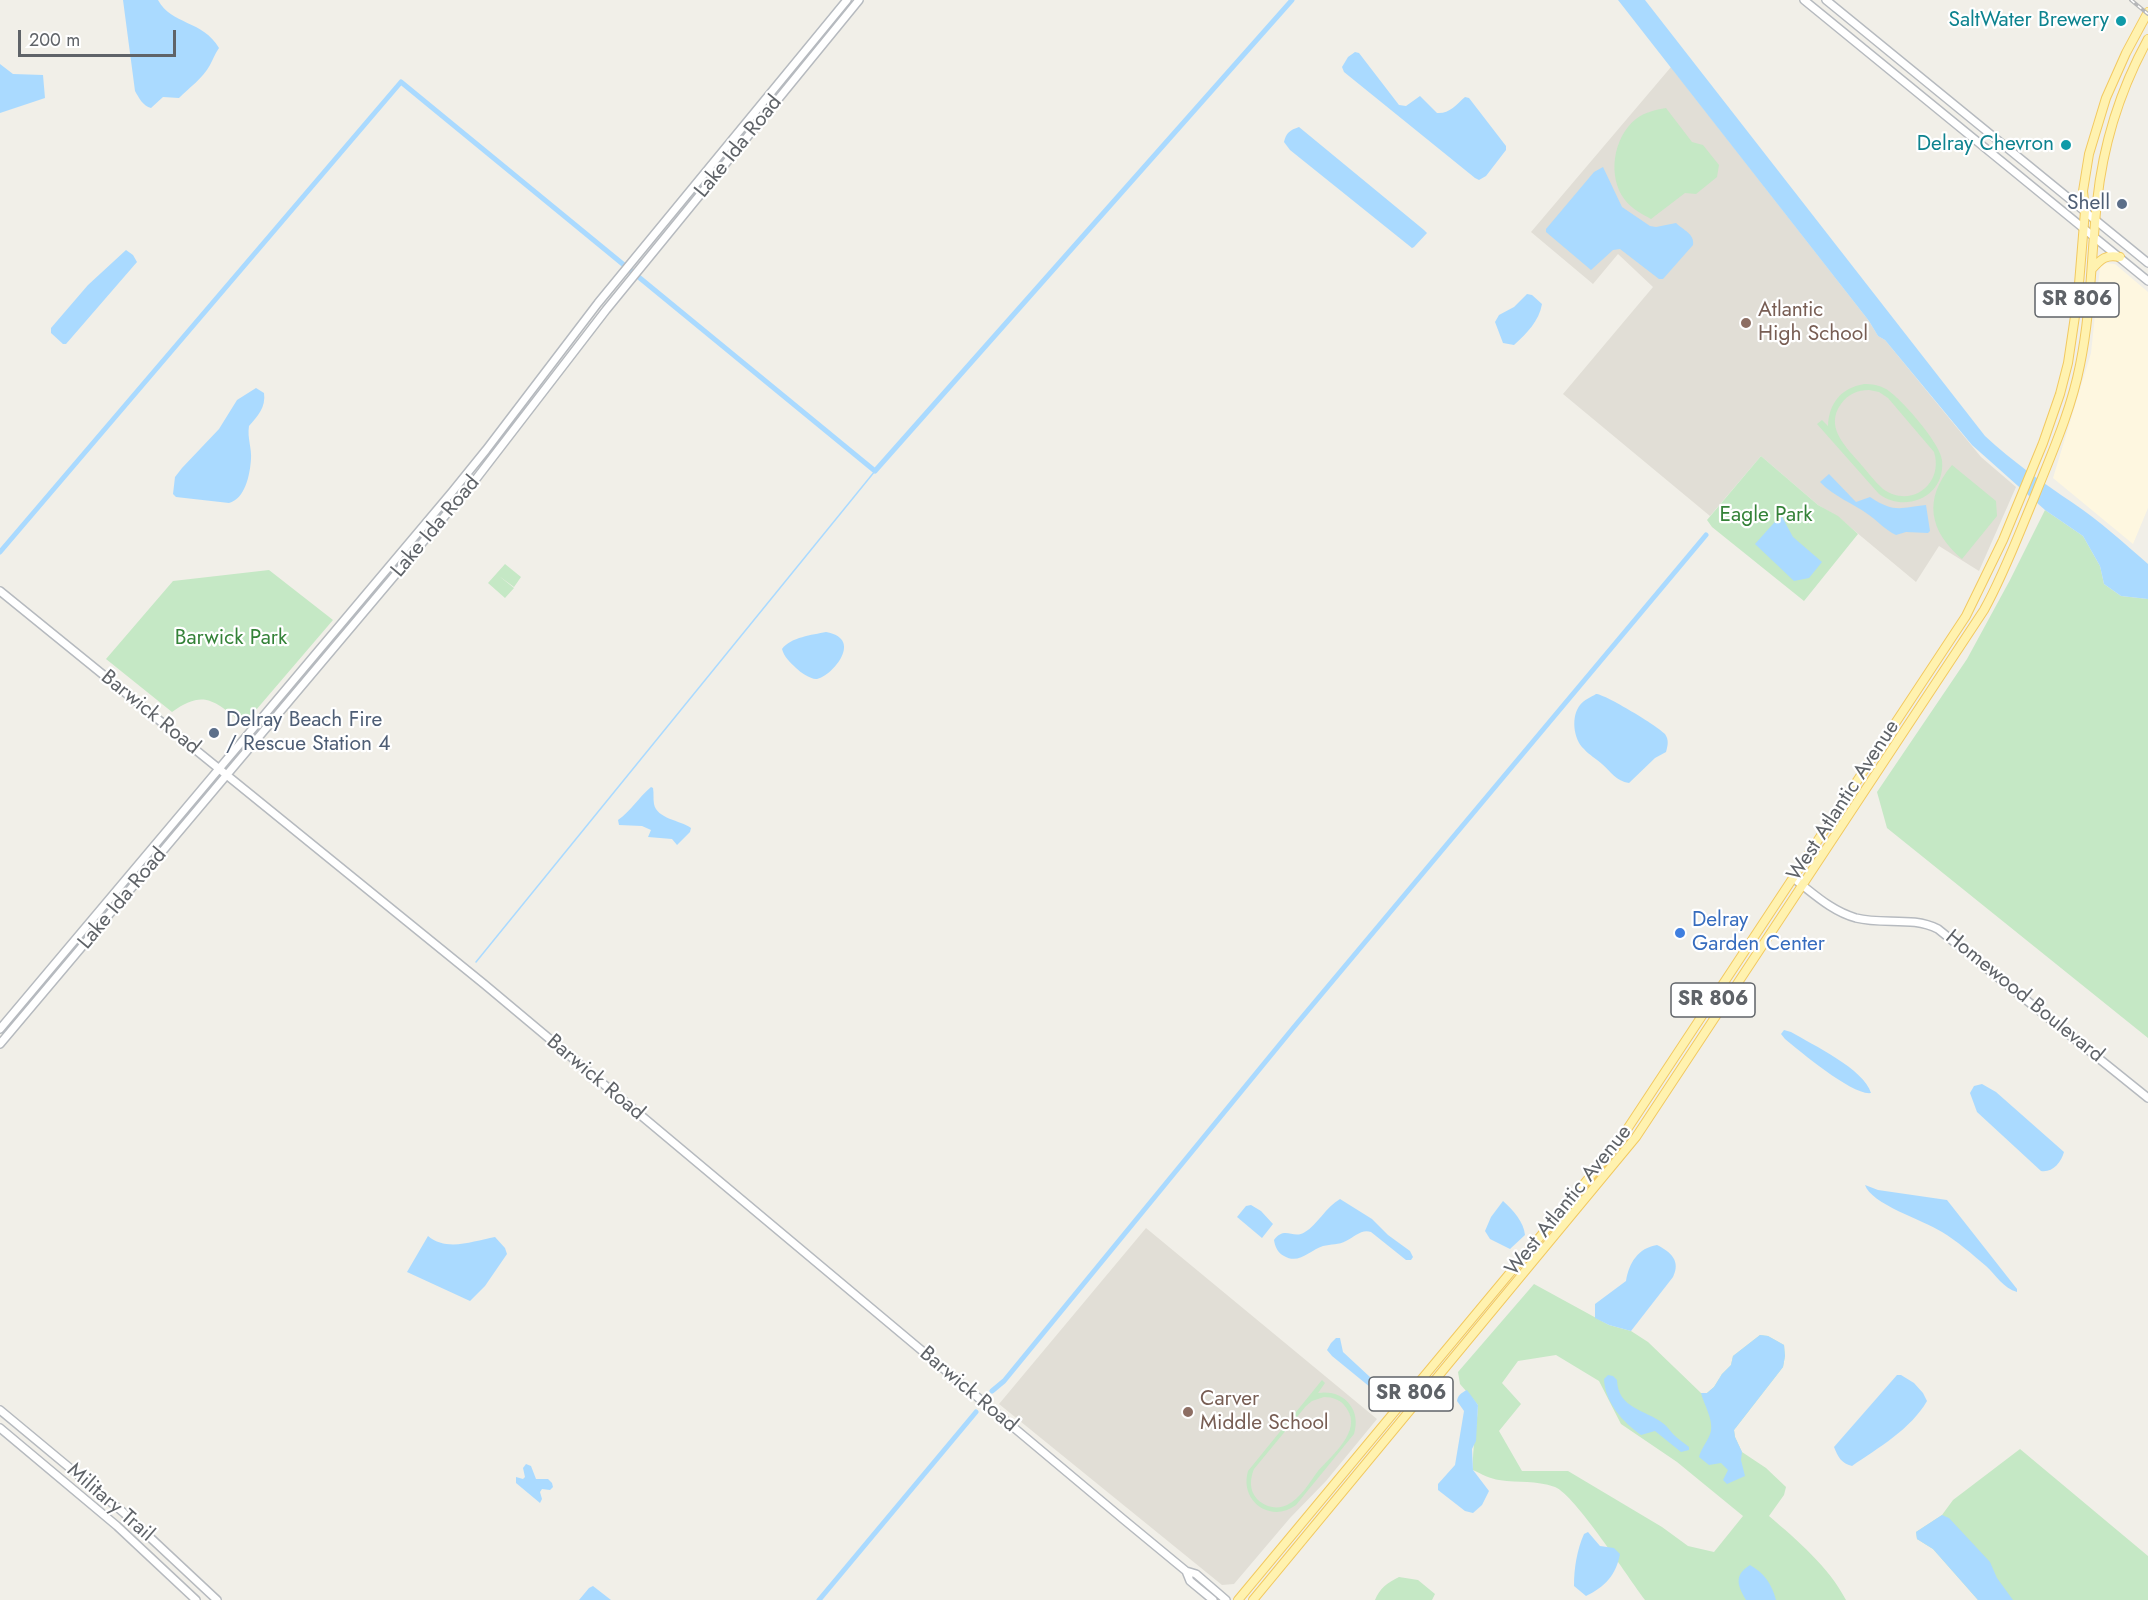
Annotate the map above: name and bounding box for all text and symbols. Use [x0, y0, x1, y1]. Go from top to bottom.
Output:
place label: SaltWater Brewery [1948, 8, 2109, 34]
marker: SaltWater Brewery [2114, 14, 2128, 28]
scale bar [21, 18, 178, 56]
text: 200 m [29, 27, 80, 53]
street label: Lake Ida Road [690, 91, 788, 203]
place label: Delray Chevron [1917, 132, 2054, 158]
marker: Delray Chevron [2059, 138, 2073, 152]
place label: Shell [2067, 191, 2110, 217]
marker: Shell [2115, 197, 2129, 211]
road number: SR 806 [2035, 283, 2119, 317]
place label: Atlantic High School [1758, 298, 1868, 348]
marker: Atlantic High School [1739, 316, 1753, 330]
street label: Lake Ida Road [386, 471, 486, 583]
park label: Eagle Park [1720, 503, 1812, 529]
park label: Barwick Park [175, 626, 287, 652]
street label: Barwick Road [95, 665, 205, 761]
place label: Delray Beach Fire / Rescue Station 4 [226, 708, 391, 758]
street label: West Atlantic Avenue [1783, 716, 1905, 886]
marker: Delray Beach Fire / Rescue Station 4 [207, 726, 221, 740]
street label: Lake Ida Road [73, 843, 173, 955]
place label: Delray Garden Center [1692, 908, 1825, 958]
street label: Homewood Boulevard [1940, 925, 2108, 1069]
marker: Delray Garden Center [1673, 926, 1687, 940]
road number: SR 806 [1671, 983, 1755, 1017]
street label: Barwick Road [541, 1030, 649, 1126]
street label: West Atlantic Avenue [1500, 1120, 1638, 1282]
street label: Barwick Road [914, 1342, 1022, 1438]
road number: SR 806 [1369, 1377, 1453, 1411]
place label: Carver Middle School [1200, 1387, 1329, 1437]
marker: Carver Middle School [1181, 1405, 1195, 1419]
street label: Military Trail [61, 1458, 159, 1548]

